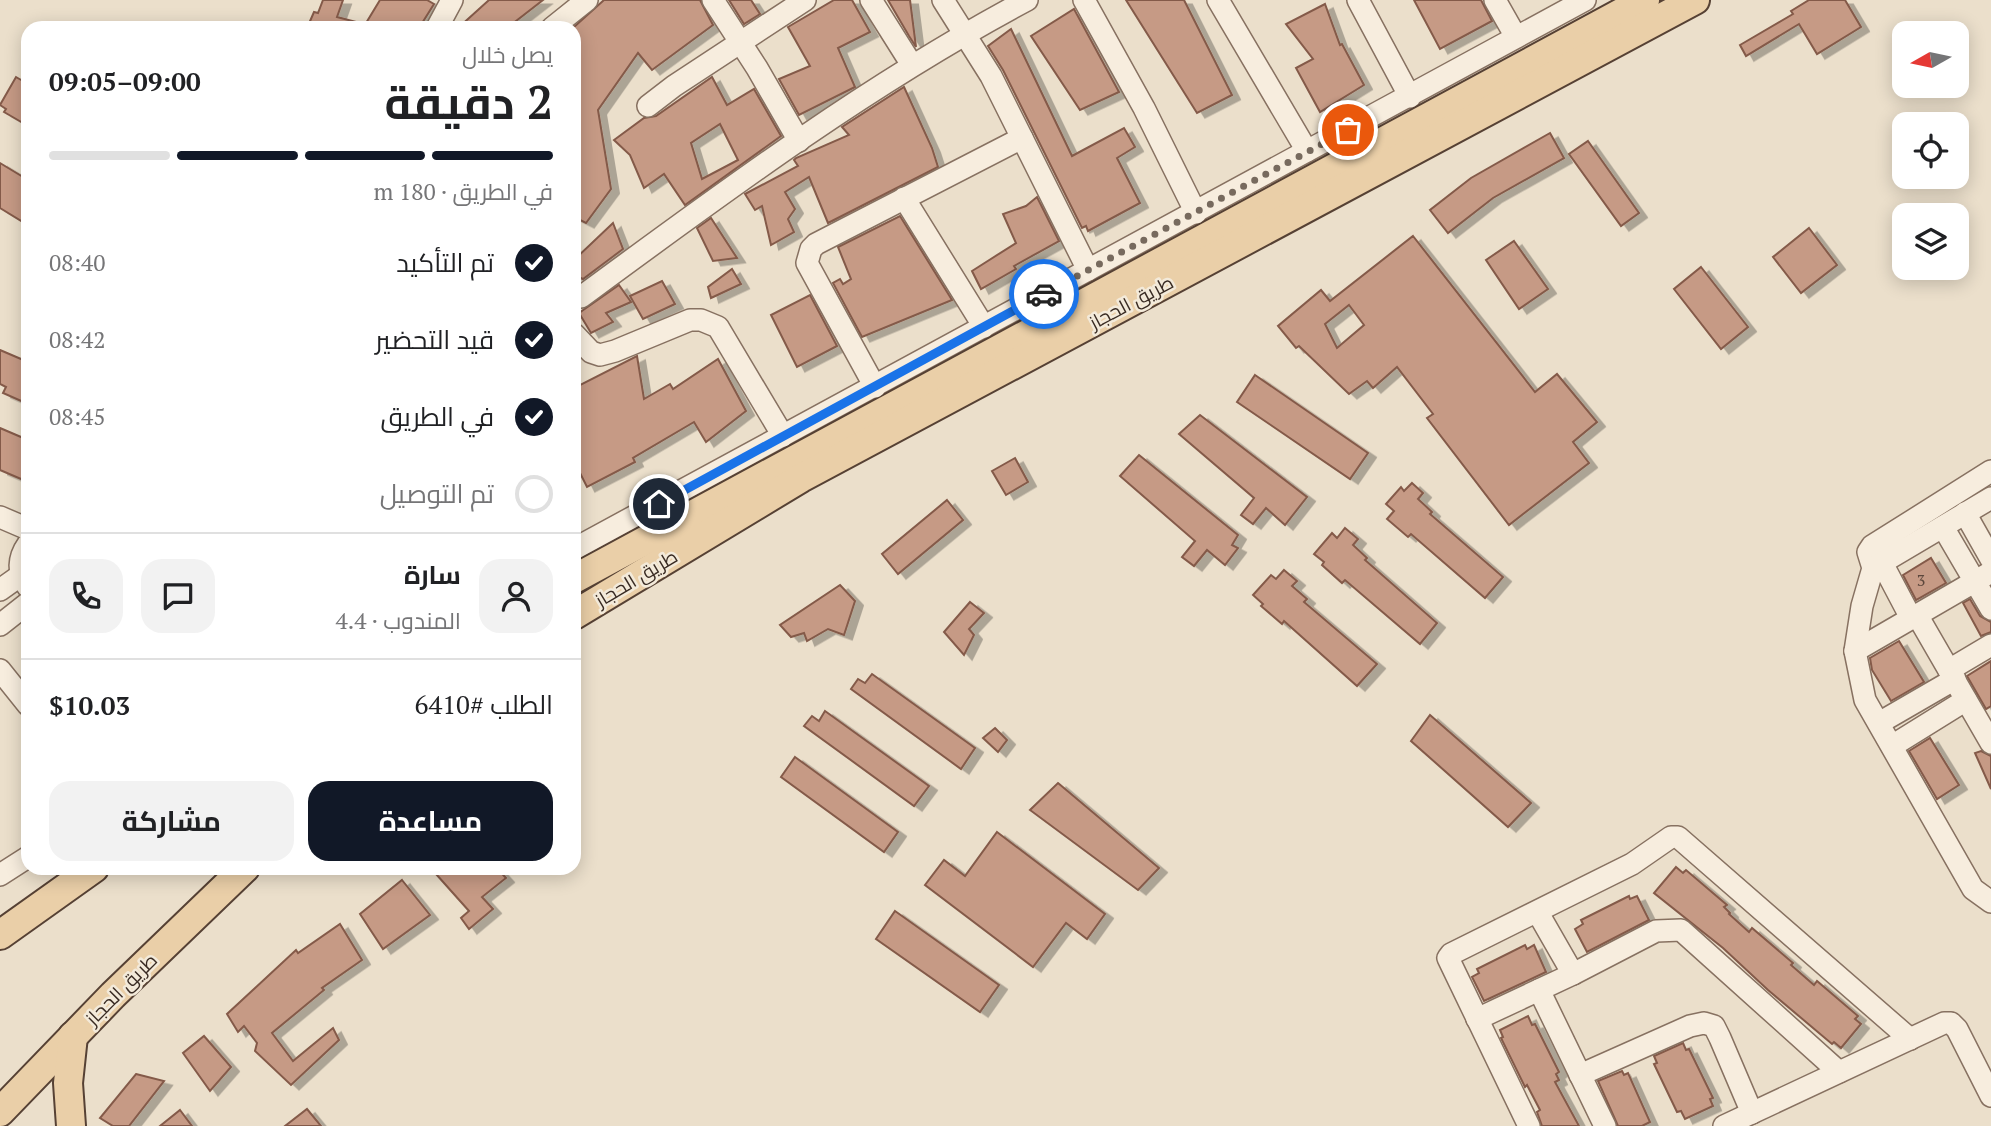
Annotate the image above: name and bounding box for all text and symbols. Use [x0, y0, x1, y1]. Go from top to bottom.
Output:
north arrow [1892, 21, 1969, 98]
map controls [1892, 21, 1969, 280]
text: يصل خلال [462, 39, 553, 70]
text: 09:00–09:05 [49, 64, 201, 98]
text: 2 دقيقة [385, 71, 553, 132]
pin [1318, 100, 1378, 160]
icon: bag [1329, 111, 1367, 149]
button: locate [1892, 112, 1969, 189]
text: في الطريق · 180 m [374, 176, 553, 207]
button: layers [1892, 203, 1969, 280]
icon: check [515, 244, 553, 282]
text: تم التأكيد [396, 245, 494, 279]
text: 08:40 [49, 247, 106, 278]
courier [1009, 259, 1079, 329]
street label: طريق الحجاز [1083, 269, 1178, 336]
icon: car [1025, 275, 1063, 313]
icon: check [515, 321, 553, 359]
text: قيد التحضير [375, 322, 494, 356]
text: 08:42 [49, 324, 106, 355]
icon: check [515, 398, 553, 436]
text: في الطريق [380, 399, 494, 433]
text: 08:45 [49, 401, 106, 432]
pin [629, 474, 689, 534]
text: تم التوصيل [380, 476, 494, 510]
icon: home [640, 485, 678, 523]
street label: طريق الحجاز [589, 543, 682, 613]
text: سارة [404, 557, 461, 591]
button: phone [49, 559, 123, 633]
button: chat [141, 559, 215, 633]
button: person [479, 559, 553, 633]
house number: 3 [1917, 569, 1925, 591]
text: المندوب · 4.4 [336, 605, 461, 636]
text: الطلب #6410 [415, 687, 553, 721]
text: $10.03 [49, 688, 130, 722]
button: مشاركة [49, 781, 294, 861]
button: مساعدة [308, 781, 553, 861]
street label: طريق الحجاز [79, 947, 163, 1031]

